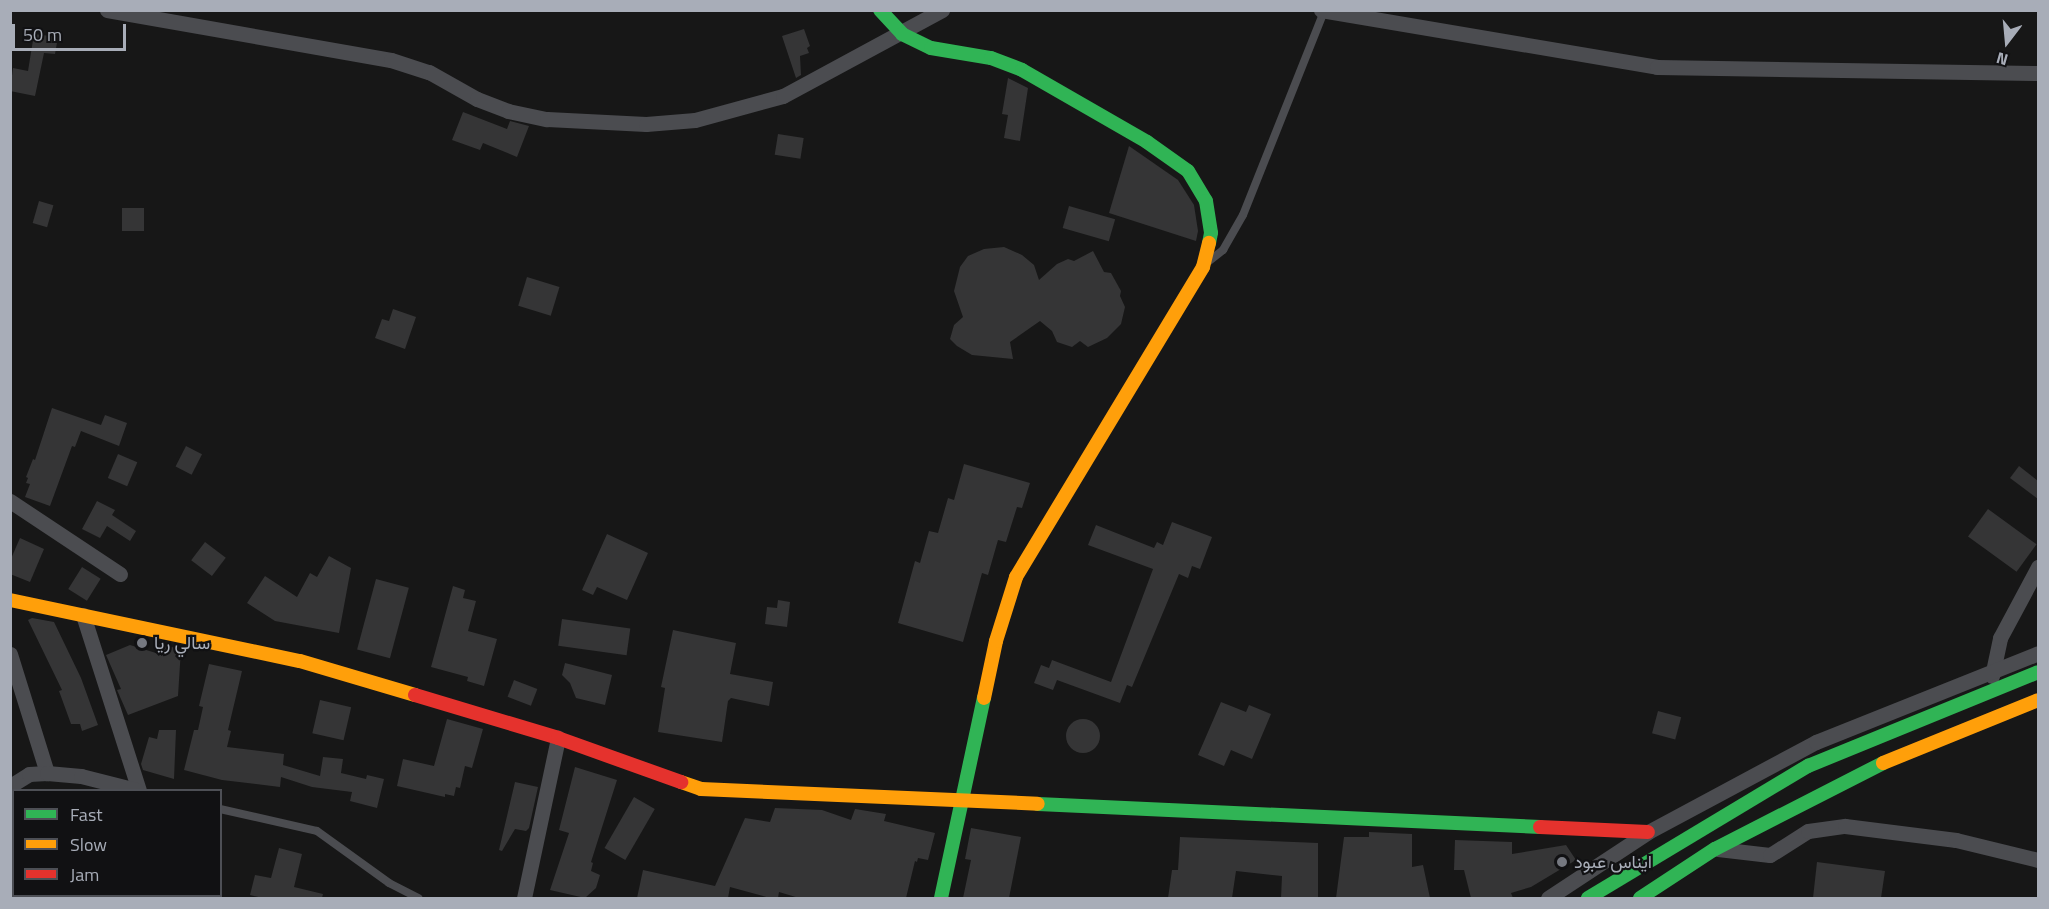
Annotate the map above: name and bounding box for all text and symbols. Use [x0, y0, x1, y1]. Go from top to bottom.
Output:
scale bar [15, 12, 129, 50]
north arrow [1977, 12, 2037, 72]
text: 50 m [23, 21, 62, 48]
text: N [1993, 46, 2011, 72]
place label: سالي ريا [154, 632, 210, 654]
marker: سالي ريا [135, 636, 149, 650]
legend [12, 789, 222, 897]
text: Fast [70, 801, 103, 828]
text: Slow [70, 831, 107, 858]
place label: ايناس عبود [1574, 851, 1652, 873]
marker: ايناس عبود [1555, 855, 1569, 869]
text: Jam [70, 861, 99, 888]

